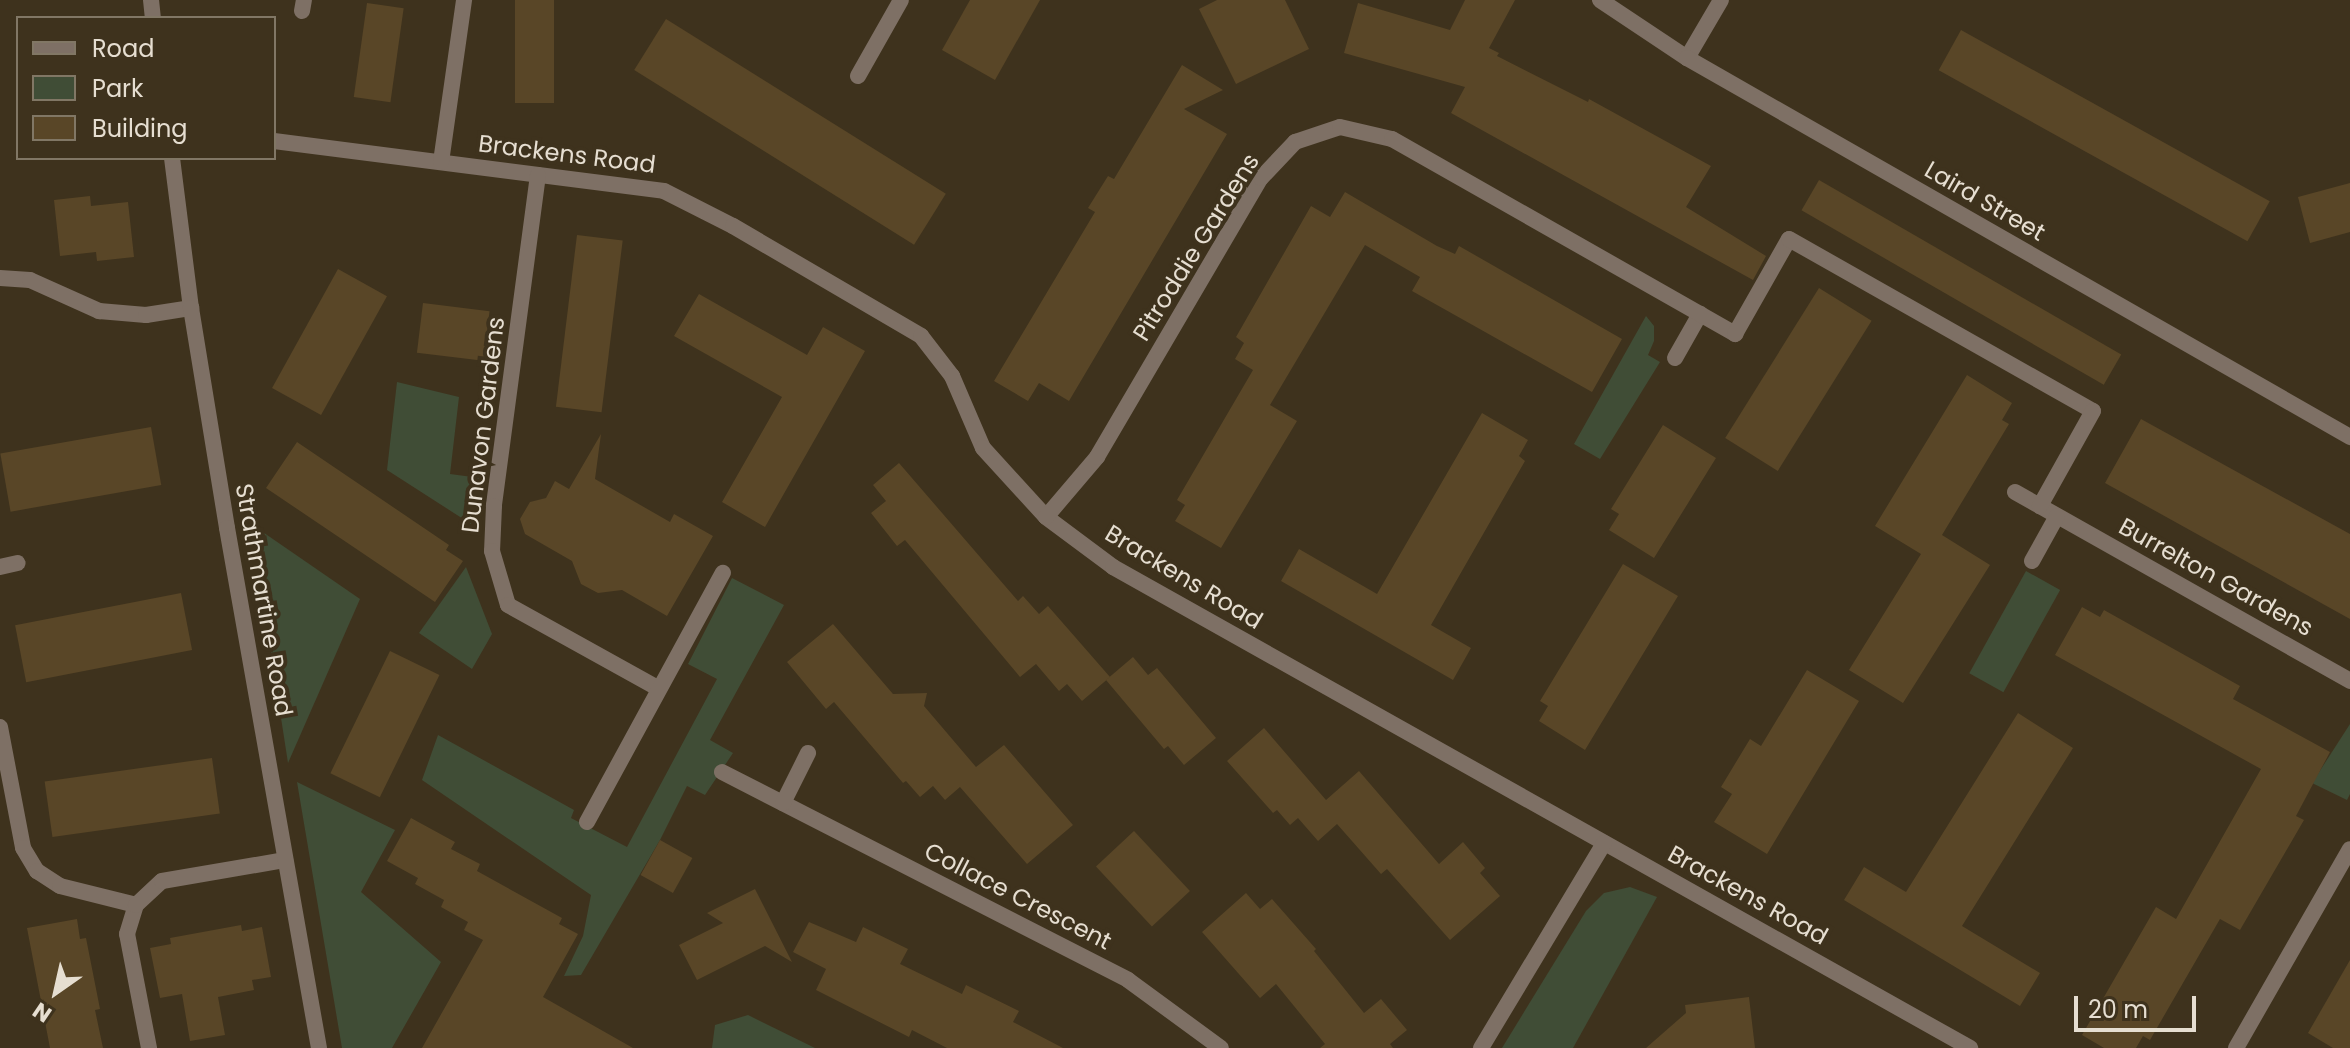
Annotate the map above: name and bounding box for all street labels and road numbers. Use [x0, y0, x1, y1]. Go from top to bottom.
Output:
street label: Brackens Road [477, 129, 657, 179]
street label: Pitroddie Gardens [1127, 148, 1265, 346]
street label: Laird Street [1920, 155, 2050, 247]
street label: Dunavon Gardens [455, 315, 511, 535]
street label: Strathmartine Road [229, 481, 299, 719]
street label: Burrelton Gardens [2114, 512, 2318, 642]
street label: Brackens Road [1100, 519, 1268, 635]
street label: Collace Crescent [920, 836, 1116, 956]
street label: Brackens Road [1663, 839, 1833, 951]

